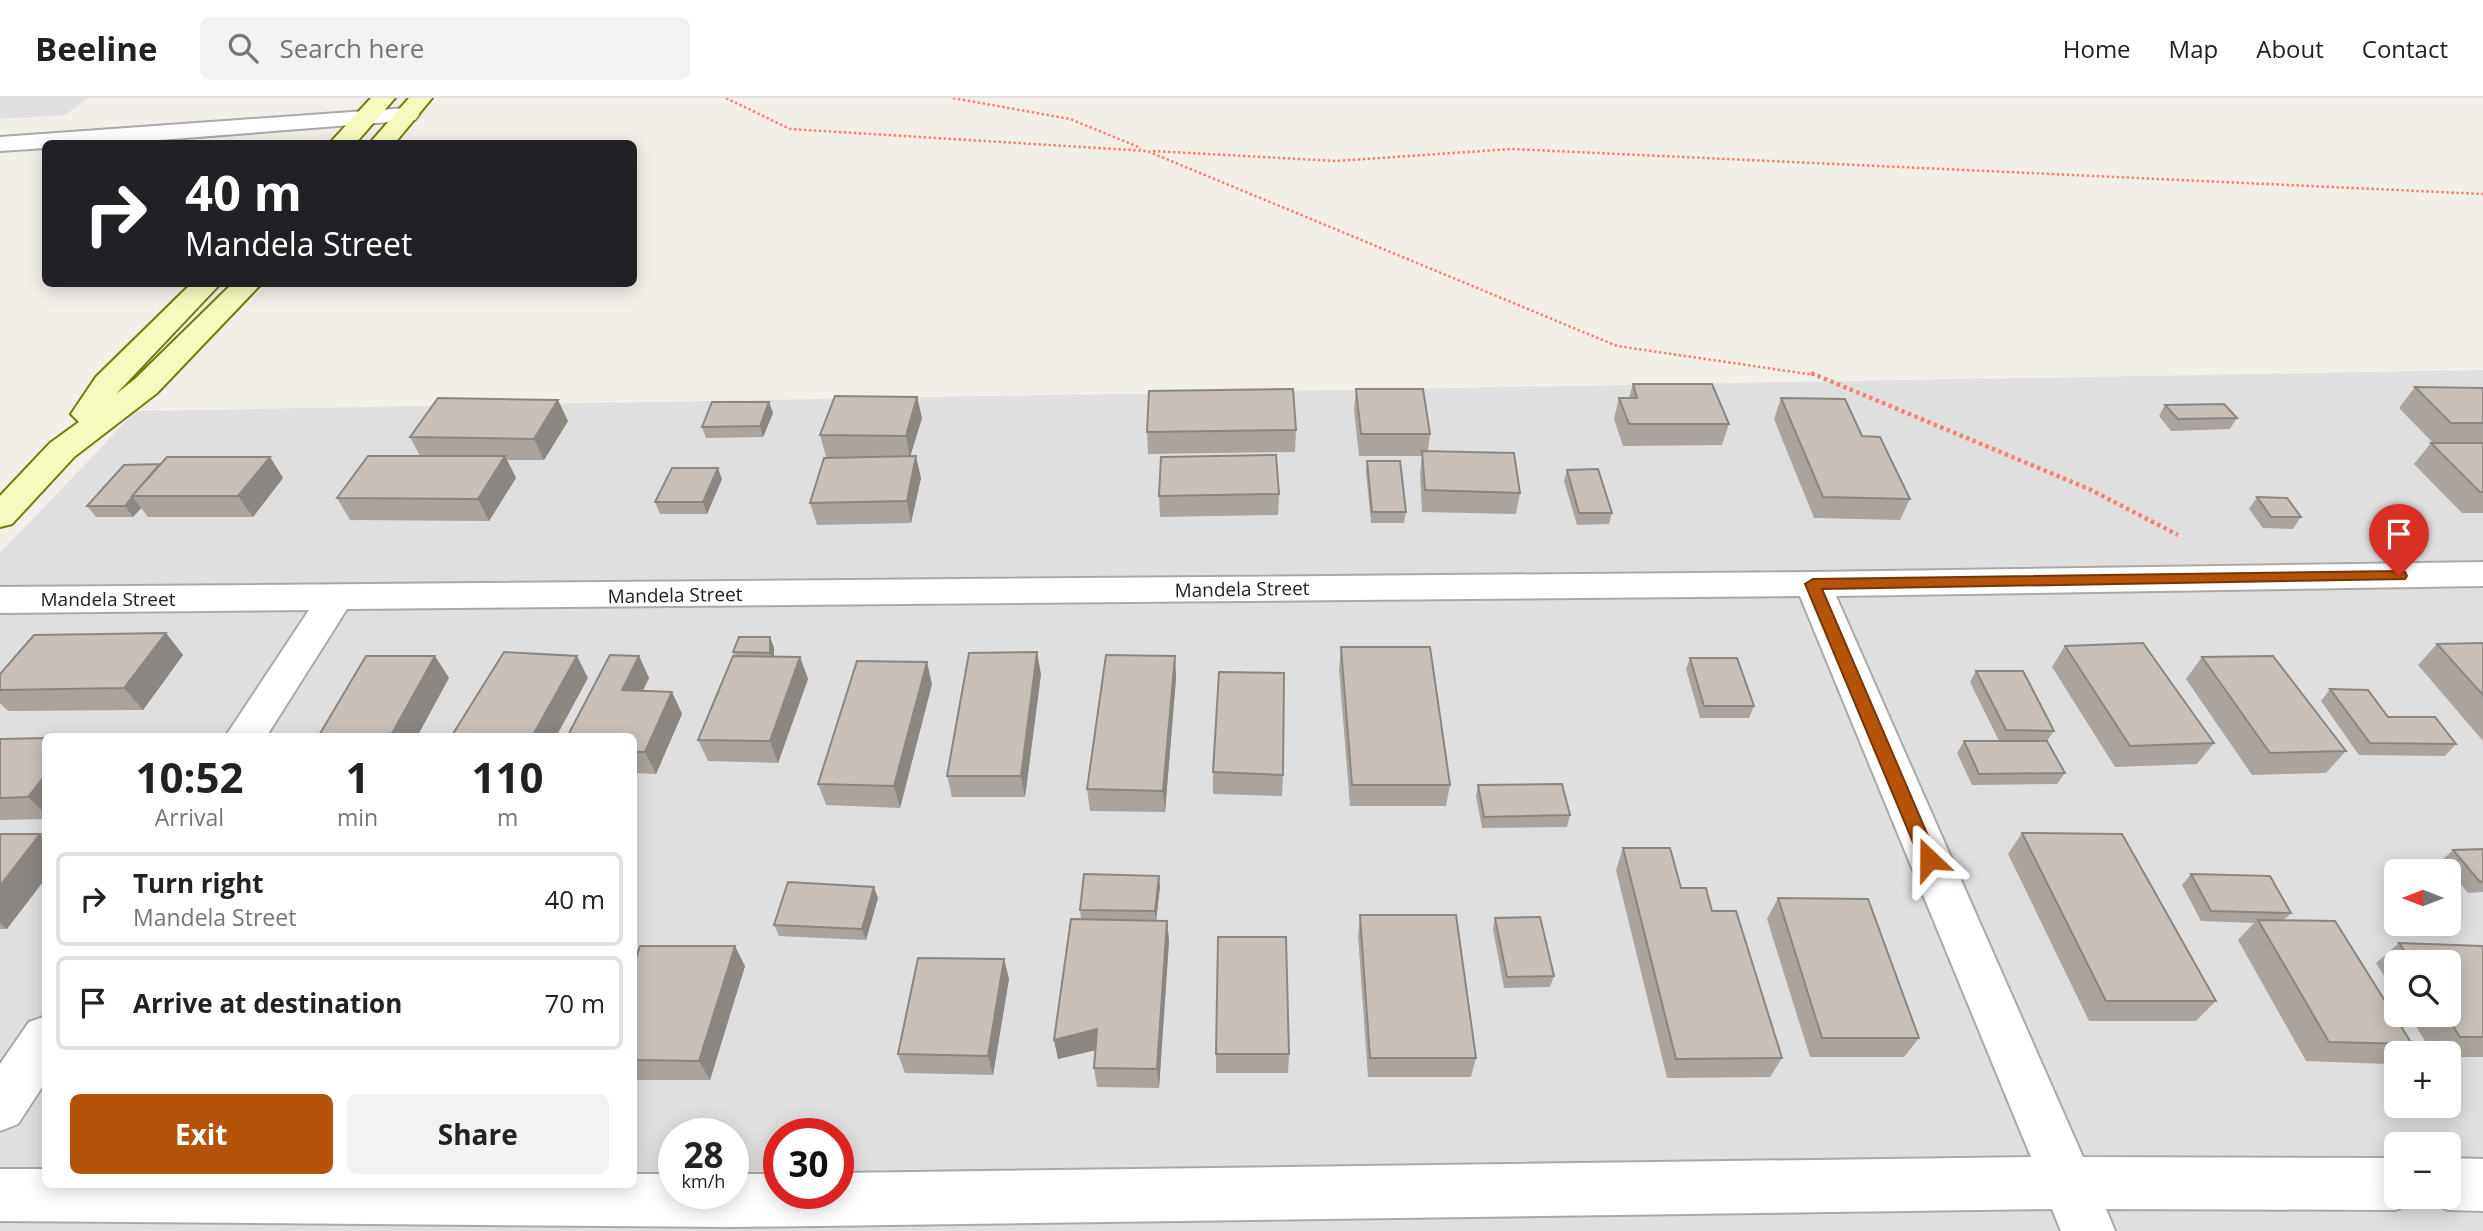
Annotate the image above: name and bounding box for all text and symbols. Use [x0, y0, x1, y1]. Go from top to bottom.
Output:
search box [200, 17, 690, 80]
text: Beeline [35, 26, 158, 71]
icon: search [224, 29, 262, 67]
text: Search here [280, 30, 424, 66]
text: Home [2063, 32, 2131, 65]
text: Map [2169, 32, 2218, 65]
text: About [2256, 32, 2324, 65]
text: Contact [2362, 32, 2448, 65]
text: 40 m [185, 159, 302, 225]
icon: right [70, 168, 161, 259]
text: Mandela Street [185, 222, 412, 265]
pin [2369, 504, 2429, 576]
icon: arrive [2380, 515, 2418, 553]
street label: Mandela Street [1174, 575, 1310, 603]
street label: Mandela Street [607, 581, 743, 609]
street label: Mandela Street [41, 586, 176, 612]
text: 10:52 [135, 748, 243, 805]
text: 1 [345, 748, 370, 805]
text: 110 [472, 748, 544, 805]
text: Arrival [155, 801, 224, 833]
text: min [337, 801, 378, 833]
text: m [497, 801, 518, 833]
position arrow [1892, 822, 1966, 896]
north arrow [2384, 859, 2460, 936]
map controls [2384, 859, 2461, 1209]
text: Turn right [133, 865, 264, 901]
icon: right [74, 880, 112, 918]
text: 40 m [544, 881, 605, 917]
text: Mandela Street [133, 901, 296, 933]
button: search [2384, 950, 2461, 1027]
icon: arrive [74, 984, 112, 1022]
text: Arrive at destination [133, 985, 402, 1021]
text: 70 m [544, 985, 605, 1021]
button: + [2384, 1041, 2461, 1118]
button: Exit [70, 1094, 333, 1174]
button: Share [347, 1094, 609, 1174]
speed limit sign: 30 [763, 1118, 854, 1209]
text: 28 [683, 1131, 724, 1178]
button: − [2384, 1132, 2461, 1209]
text: km/h [682, 1169, 725, 1193]

